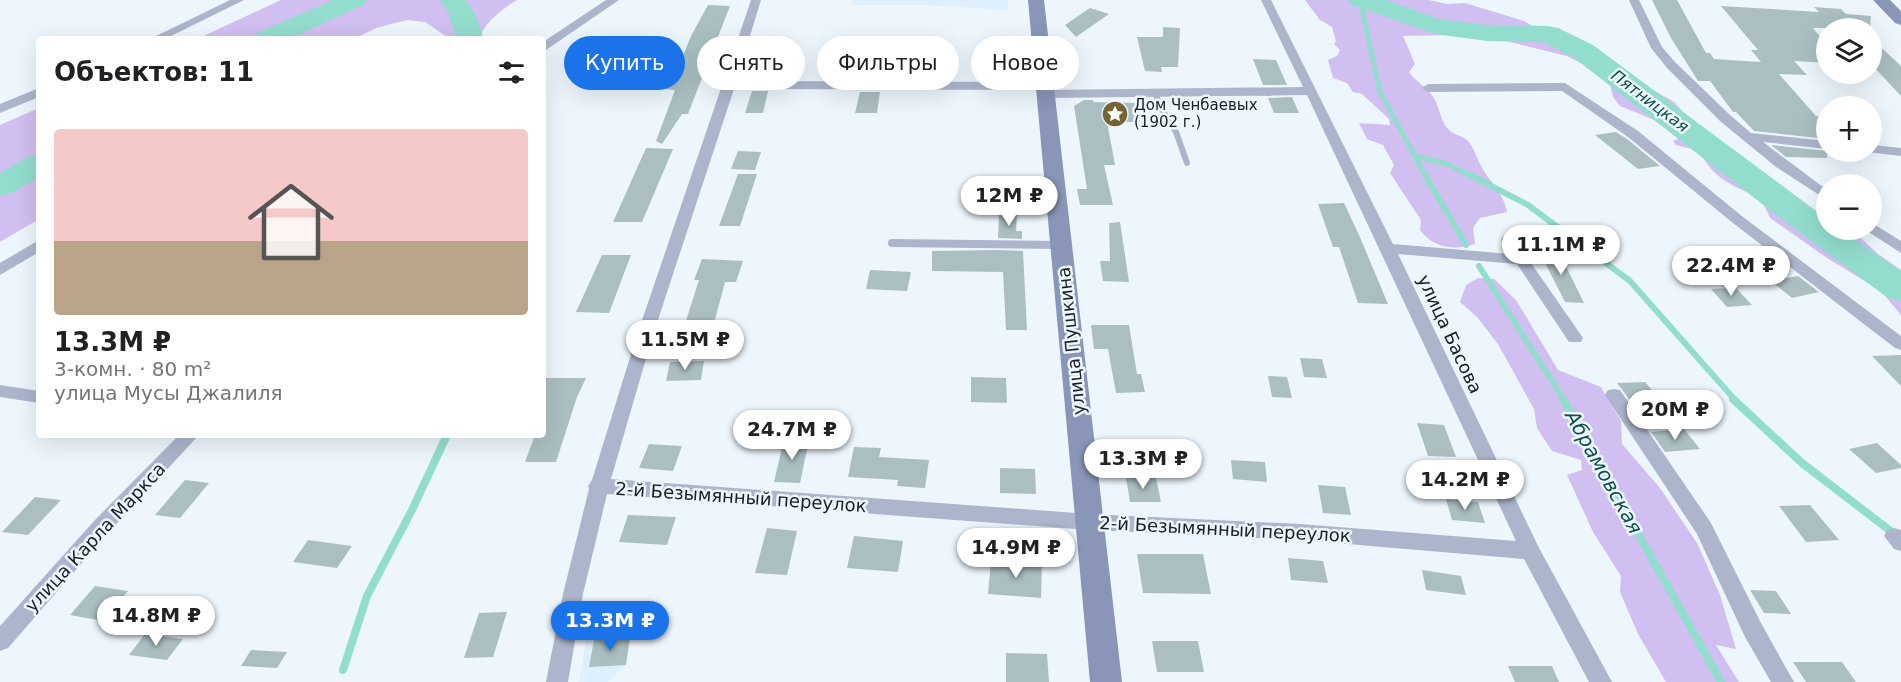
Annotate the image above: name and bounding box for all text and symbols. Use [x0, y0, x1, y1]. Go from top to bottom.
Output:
map controls [1816, 18, 1882, 240]
button: layers [1816, 18, 1882, 84]
chip: Купить [564, 36, 685, 90]
chip: Снять [697, 36, 805, 90]
chip: Фильтры [817, 36, 959, 90]
chip: Новое [971, 36, 1079, 90]
icon: filters [495, 56, 528, 89]
text: Объектов: 11 [54, 57, 254, 87]
water label: Пятницкая [1608, 66, 1693, 136]
place label: Дом Ченбаевых (1902 г.) [1134, 96, 1258, 131]
button: + [1816, 96, 1882, 162]
place icon: Дом Ченбаевых (1902 г.) [1100, 99, 1130, 129]
icon: home [237, 168, 345, 276]
button: − [1816, 174, 1882, 240]
pin: 12M ₽ [967, 176, 1051, 227]
text: 12M ₽ [975, 183, 1043, 207]
pin: 11.1M ₽ [1506, 225, 1616, 276]
text: 11.1M ₽ [1516, 232, 1606, 256]
pin: 22.4M ₽ [1676, 246, 1786, 297]
text: 22.4M ₽ [1686, 253, 1776, 277]
street label: улица Пушкина [1053, 266, 1089, 416]
street label: улица Басова [1413, 271, 1487, 397]
pin: 11.5M ₽ [630, 320, 740, 371]
text: 13.3M ₽ [54, 327, 171, 357]
text: 11.5M ₽ [640, 327, 730, 351]
text: 3-комн. · 80 m² [54, 357, 211, 381]
text: улица Мусы Джалиля [54, 381, 283, 405]
pin: 20M ₽ [1633, 390, 1717, 441]
text: 20M ₽ [1641, 397, 1709, 421]
water label: Абрамовская [1559, 404, 1648, 538]
pin: 24.7M ₽ [737, 410, 847, 461]
text: 24.7M ₽ [747, 417, 837, 441]
pin: 13.3M ₽ [1088, 439, 1198, 490]
text: 13.3M ₽ [1098, 446, 1188, 470]
street label: улица Карла Маркса [20, 458, 170, 616]
pin: 14.2M ₽ [1410, 460, 1520, 511]
text: 14.2M ₽ [1420, 467, 1510, 491]
street label: 2-й Безымянный переулок [615, 478, 867, 516]
street label: 2-й Безымянный переулок [1099, 512, 1351, 546]
pin: 14.9M ₽ [961, 528, 1071, 579]
text: 14.9M ₽ [971, 535, 1061, 559]
pin: 14.8M ₽ [101, 596, 211, 647]
pin: 13.3M ₽ [555, 601, 665, 652]
text: 14.8M ₽ [111, 603, 201, 627]
text: 13.3M ₽ [565, 608, 655, 632]

